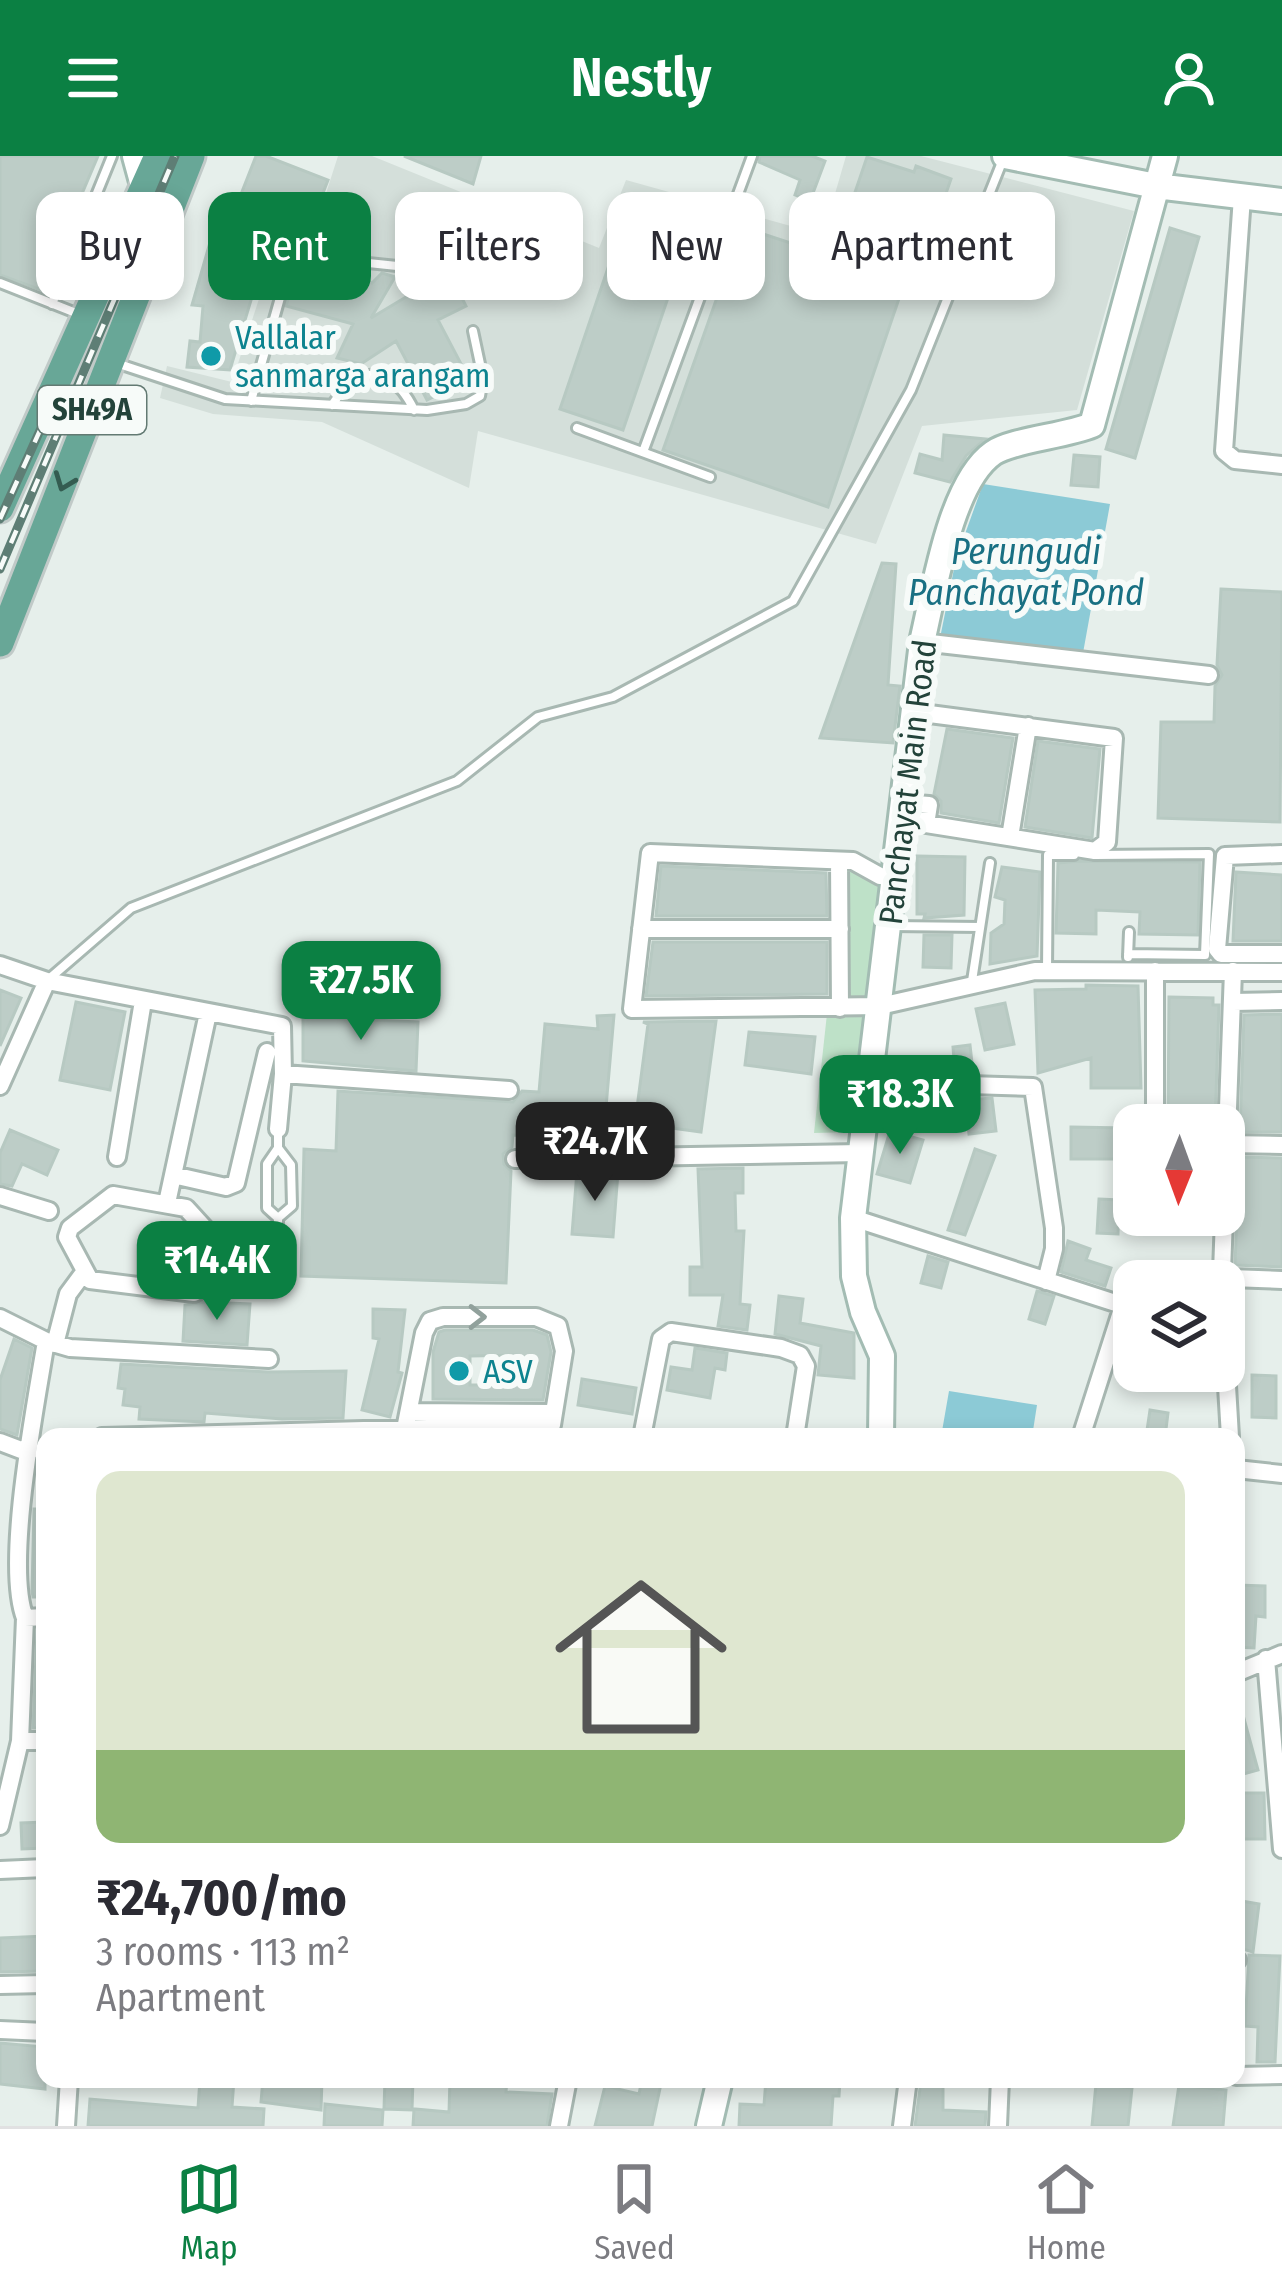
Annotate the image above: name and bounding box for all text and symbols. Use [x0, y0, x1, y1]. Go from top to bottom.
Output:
icon: menu [60, 45, 126, 111]
icon: person [1156, 45, 1222, 111]
text: Nestly [571, 46, 711, 110]
chip: Buy [36, 192, 184, 300]
chip: Rent [208, 192, 371, 300]
chip: Filters [395, 192, 583, 300]
chip: New [607, 192, 765, 300]
chip: Apartment [789, 192, 1055, 300]
place label: Vallalar sanmarga arangam [235, 318, 491, 396]
marker: Vallalar sanmarga arangam [198, 343, 224, 369]
road number: SH49A [38, 386, 146, 434]
one-way arrow [53, 471, 78, 492]
water label: Perungudi Panchayat Pond [908, 530, 1144, 615]
street label: Panchayat Main Road [871, 637, 945, 927]
pin: ₹27.5K [263, 941, 459, 1043]
text: ₹27.5K [309, 957, 413, 1003]
pin: ₹18.3K [802, 1055, 998, 1157]
text: ₹18.3K [847, 1071, 953, 1117]
pin: ₹24.7K [497, 1102, 693, 1204]
north arrow [1113, 1104, 1245, 1236]
map controls [1113, 1104, 1245, 1392]
text: ₹24.7K [543, 1118, 647, 1164]
pin: ₹14.4K [119, 1221, 315, 1323]
text: ₹14.4K [164, 1237, 270, 1283]
button: layers [1113, 1260, 1245, 1392]
one-way arrow [469, 1304, 487, 1330]
place label: ASV [483, 1352, 533, 1392]
marker: ASV [446, 1358, 472, 1384]
icon: home [533, 1549, 749, 1765]
text: ₹24,700/mo [96, 1867, 347, 1929]
text: 3 rooms · 113 m² [96, 1929, 350, 1975]
text: Apartment [96, 1975, 265, 2021]
tab: Map [176, 2156, 242, 2268]
tab: Saved [594, 2156, 675, 2268]
tab: Home [1027, 2156, 1106, 2268]

